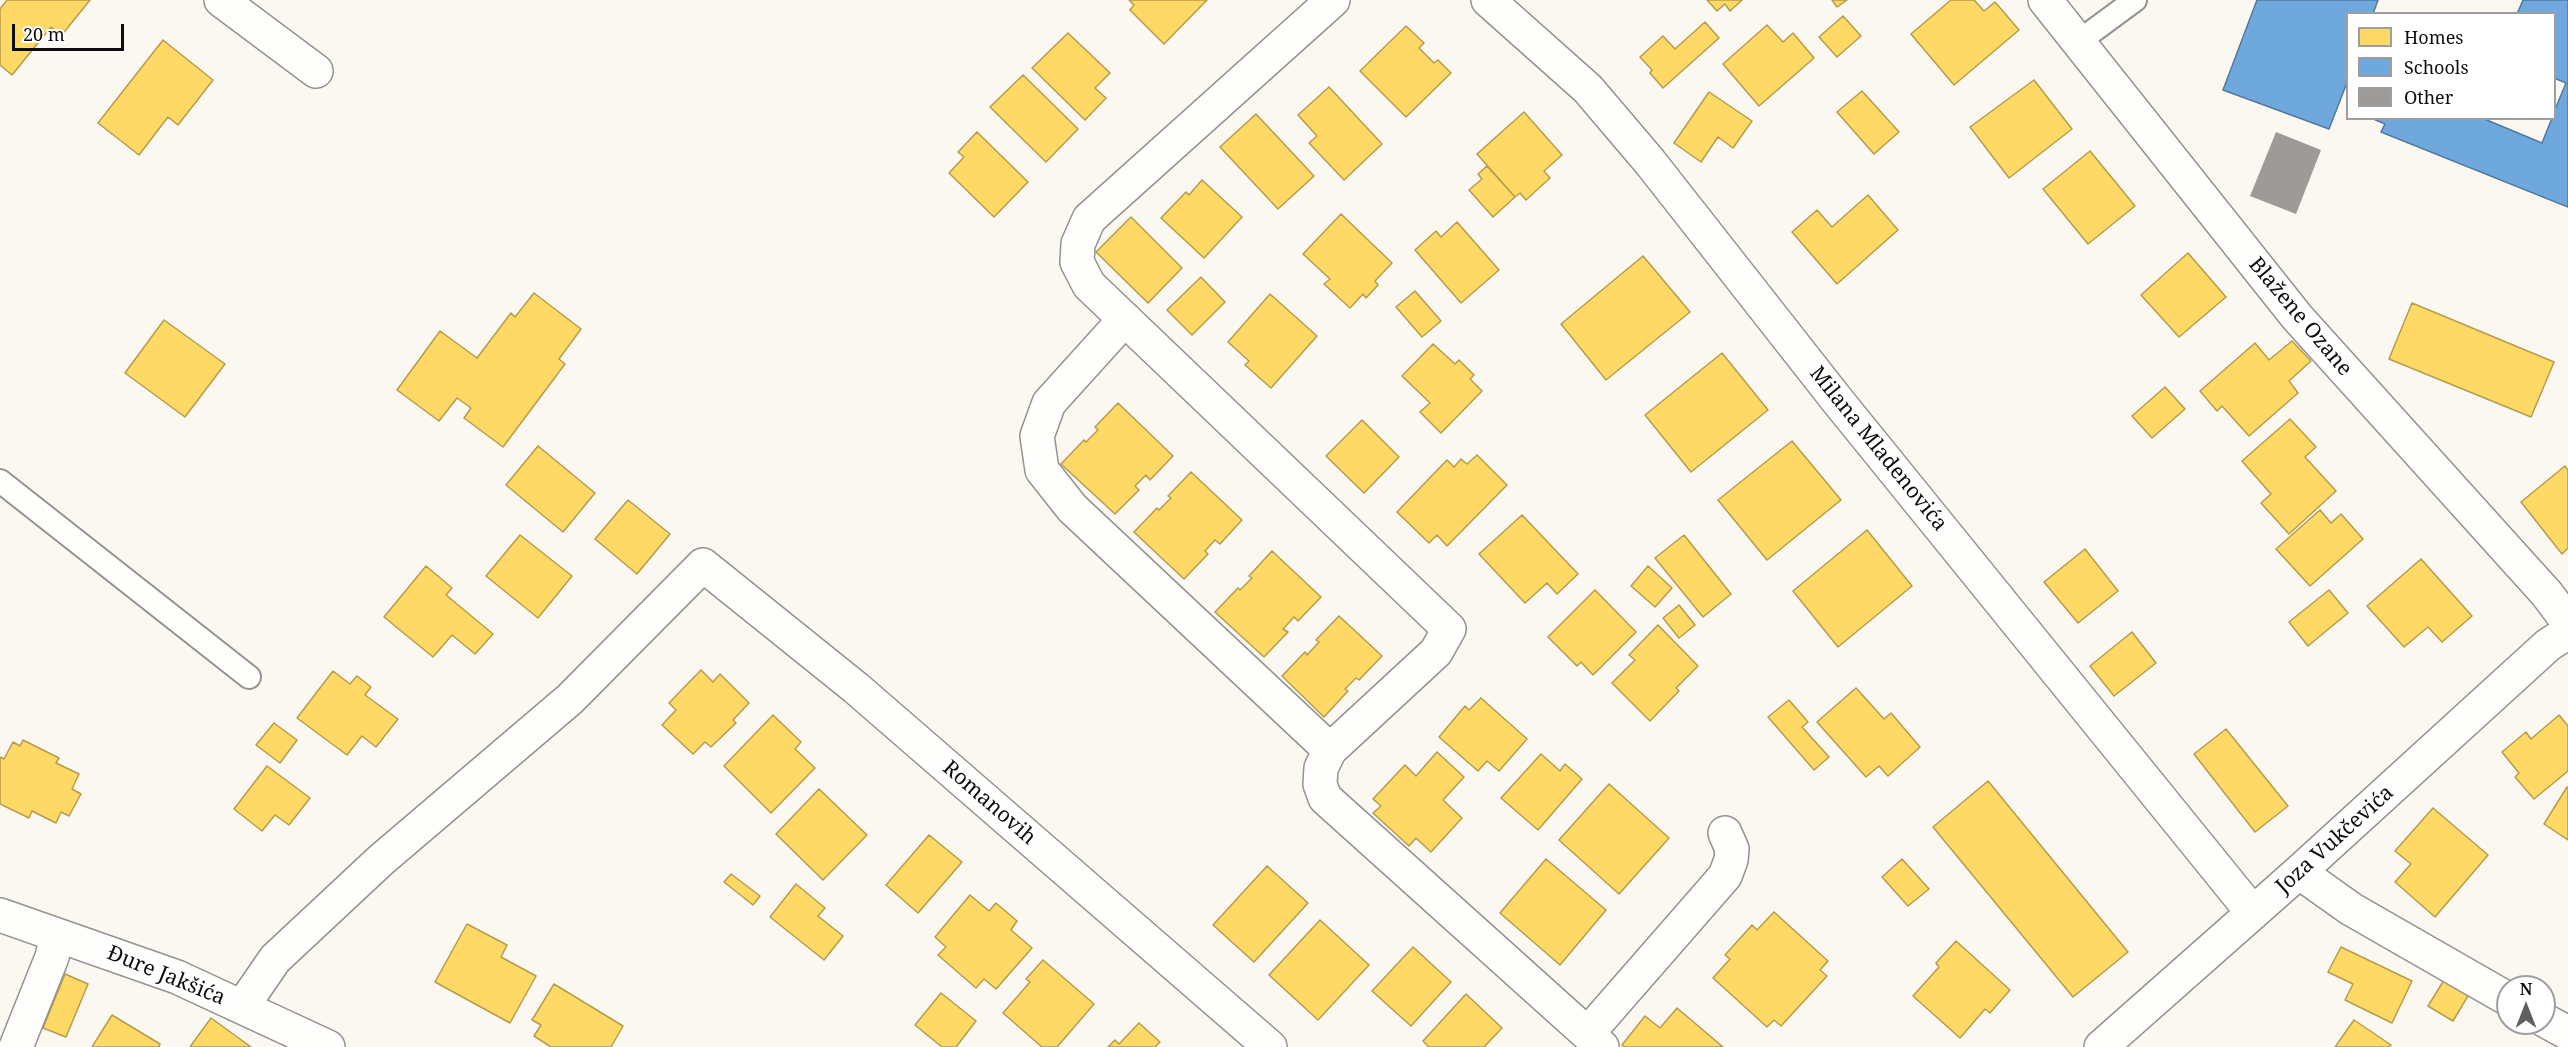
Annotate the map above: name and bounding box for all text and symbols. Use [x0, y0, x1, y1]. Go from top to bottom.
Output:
scale bar [15, 12, 128, 50]
legend [2346, 12, 2556, 120]
text: 20 m [23, 22, 65, 46]
text: Homes [2404, 25, 2463, 49]
text: Schools [2404, 55, 2469, 79]
text: Other [2404, 85, 2453, 109]
street label: Blažene Ozane [2243, 253, 2357, 381]
street label: Milana Mladenovića [1804, 362, 1952, 536]
street label: Romanovih [937, 756, 1041, 850]
street label: Joza Vukčevića [2271, 781, 2399, 899]
street label: Đure Jakšića [103, 941, 229, 1011]
north arrow [2496, 975, 2556, 1035]
text: N [2520, 978, 2532, 1000]

